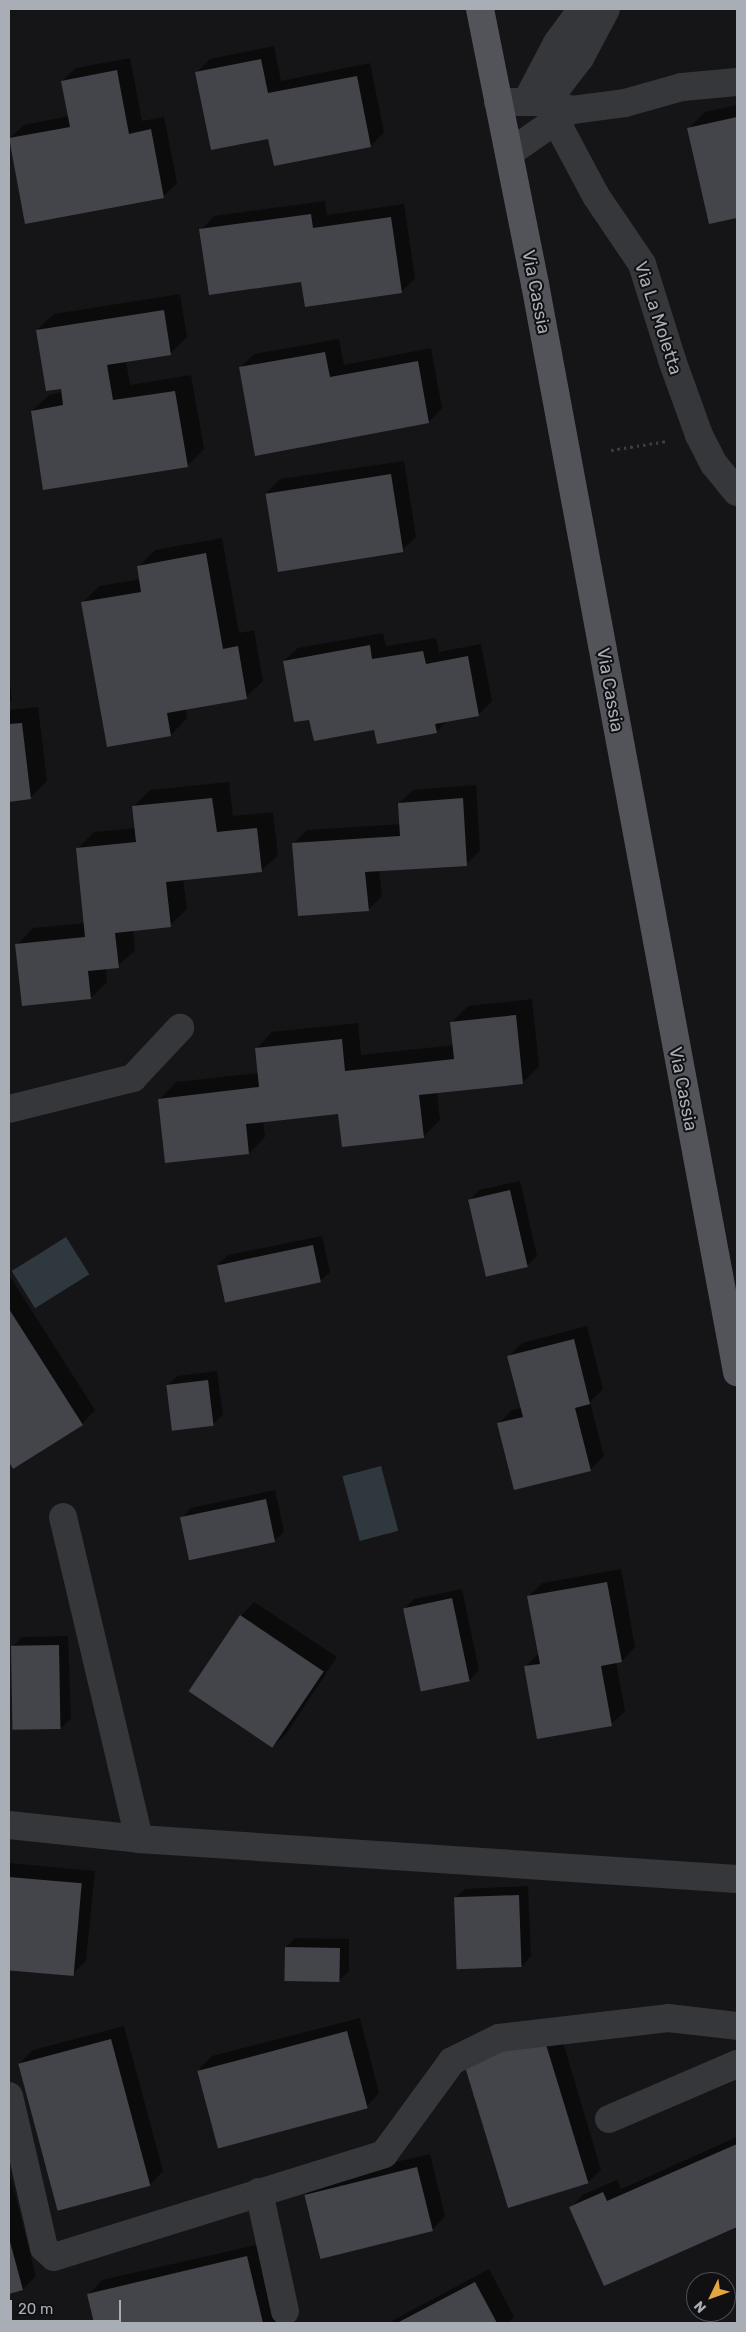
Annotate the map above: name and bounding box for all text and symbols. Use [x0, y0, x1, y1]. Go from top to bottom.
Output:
street label: Via Cassia [517, 248, 555, 336]
street label: Via La Moletta [630, 259, 686, 377]
street label: Via Cassia [592, 646, 628, 734]
street label: Via Cassia [664, 1045, 702, 1133]
north arrow [686, 2272, 736, 2322]
scale bar [12, 2290, 124, 2322]
text: N [691, 2297, 710, 2316]
text: 20 m [18, 2300, 53, 2318]

